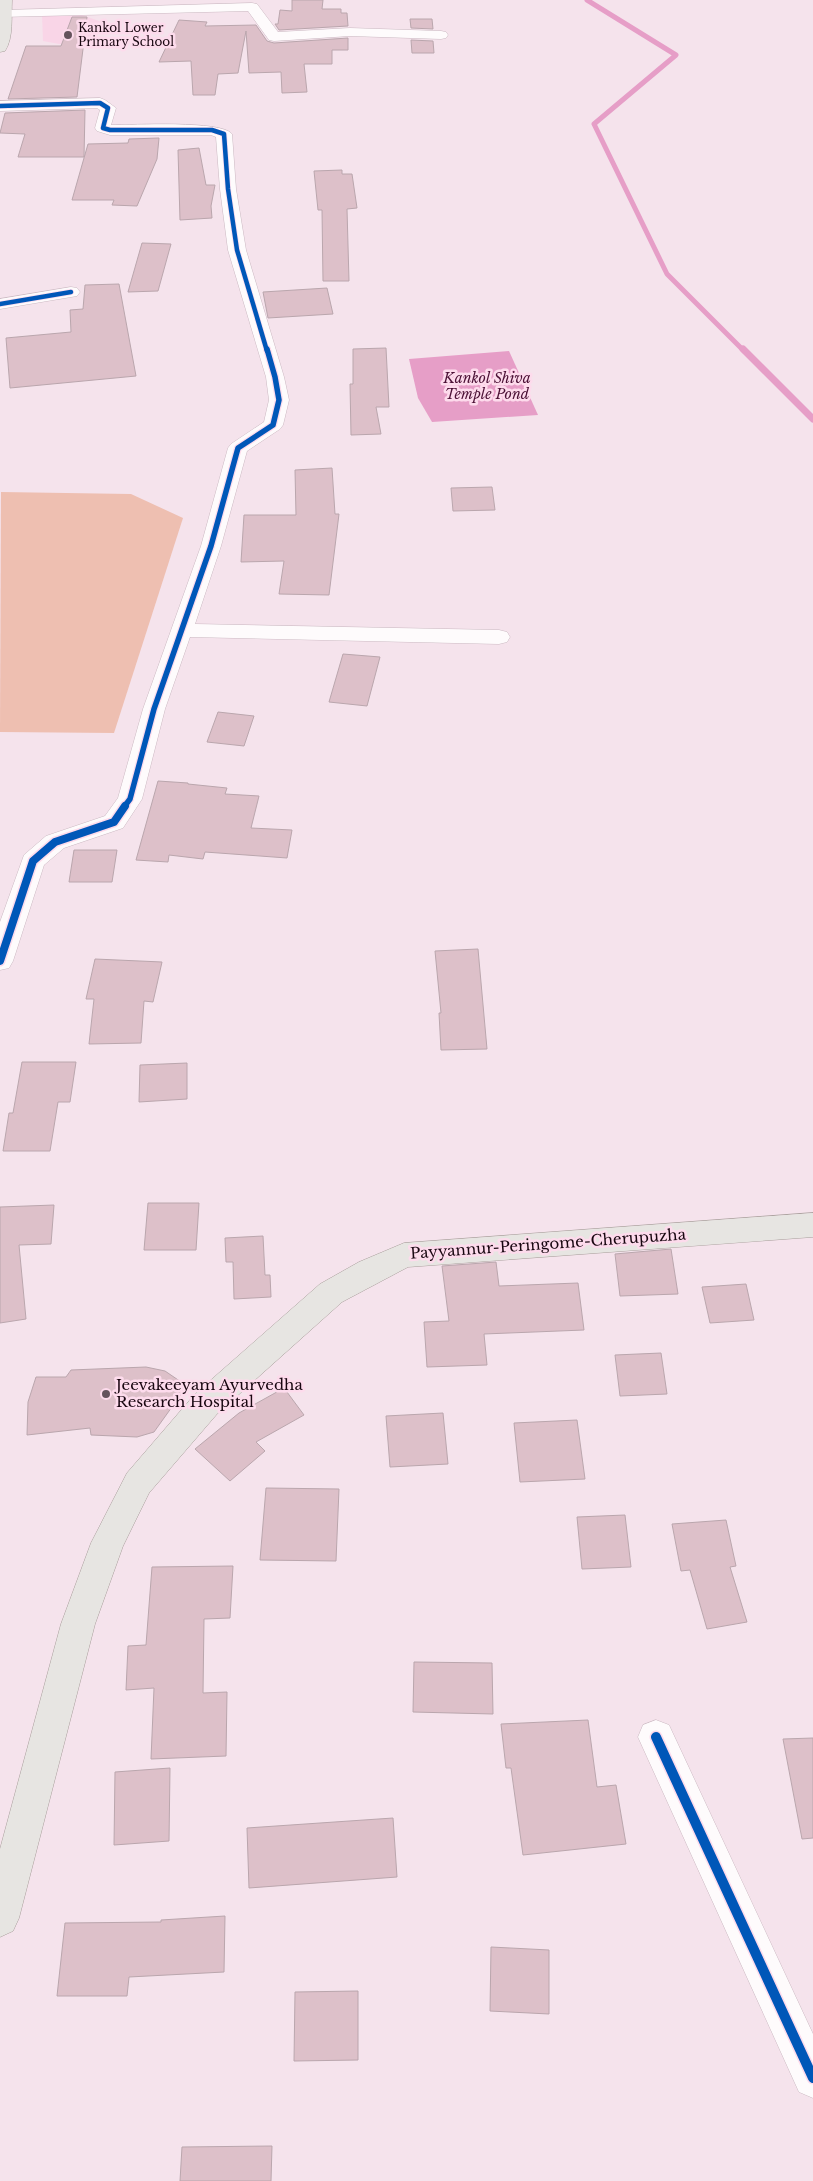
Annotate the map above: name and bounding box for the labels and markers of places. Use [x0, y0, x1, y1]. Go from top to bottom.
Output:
place label: Kankol Lower Primary School [78, 20, 174, 49]
marker: Kankol Lower Primary School [62, 29, 74, 41]
place label: Jeevakeeyam Ayurvedha Research Hospital [114, 1375, 303, 1411]
marker: Jeevakeeyam Ayurvedha Research Hospital [100, 1388, 112, 1400]

